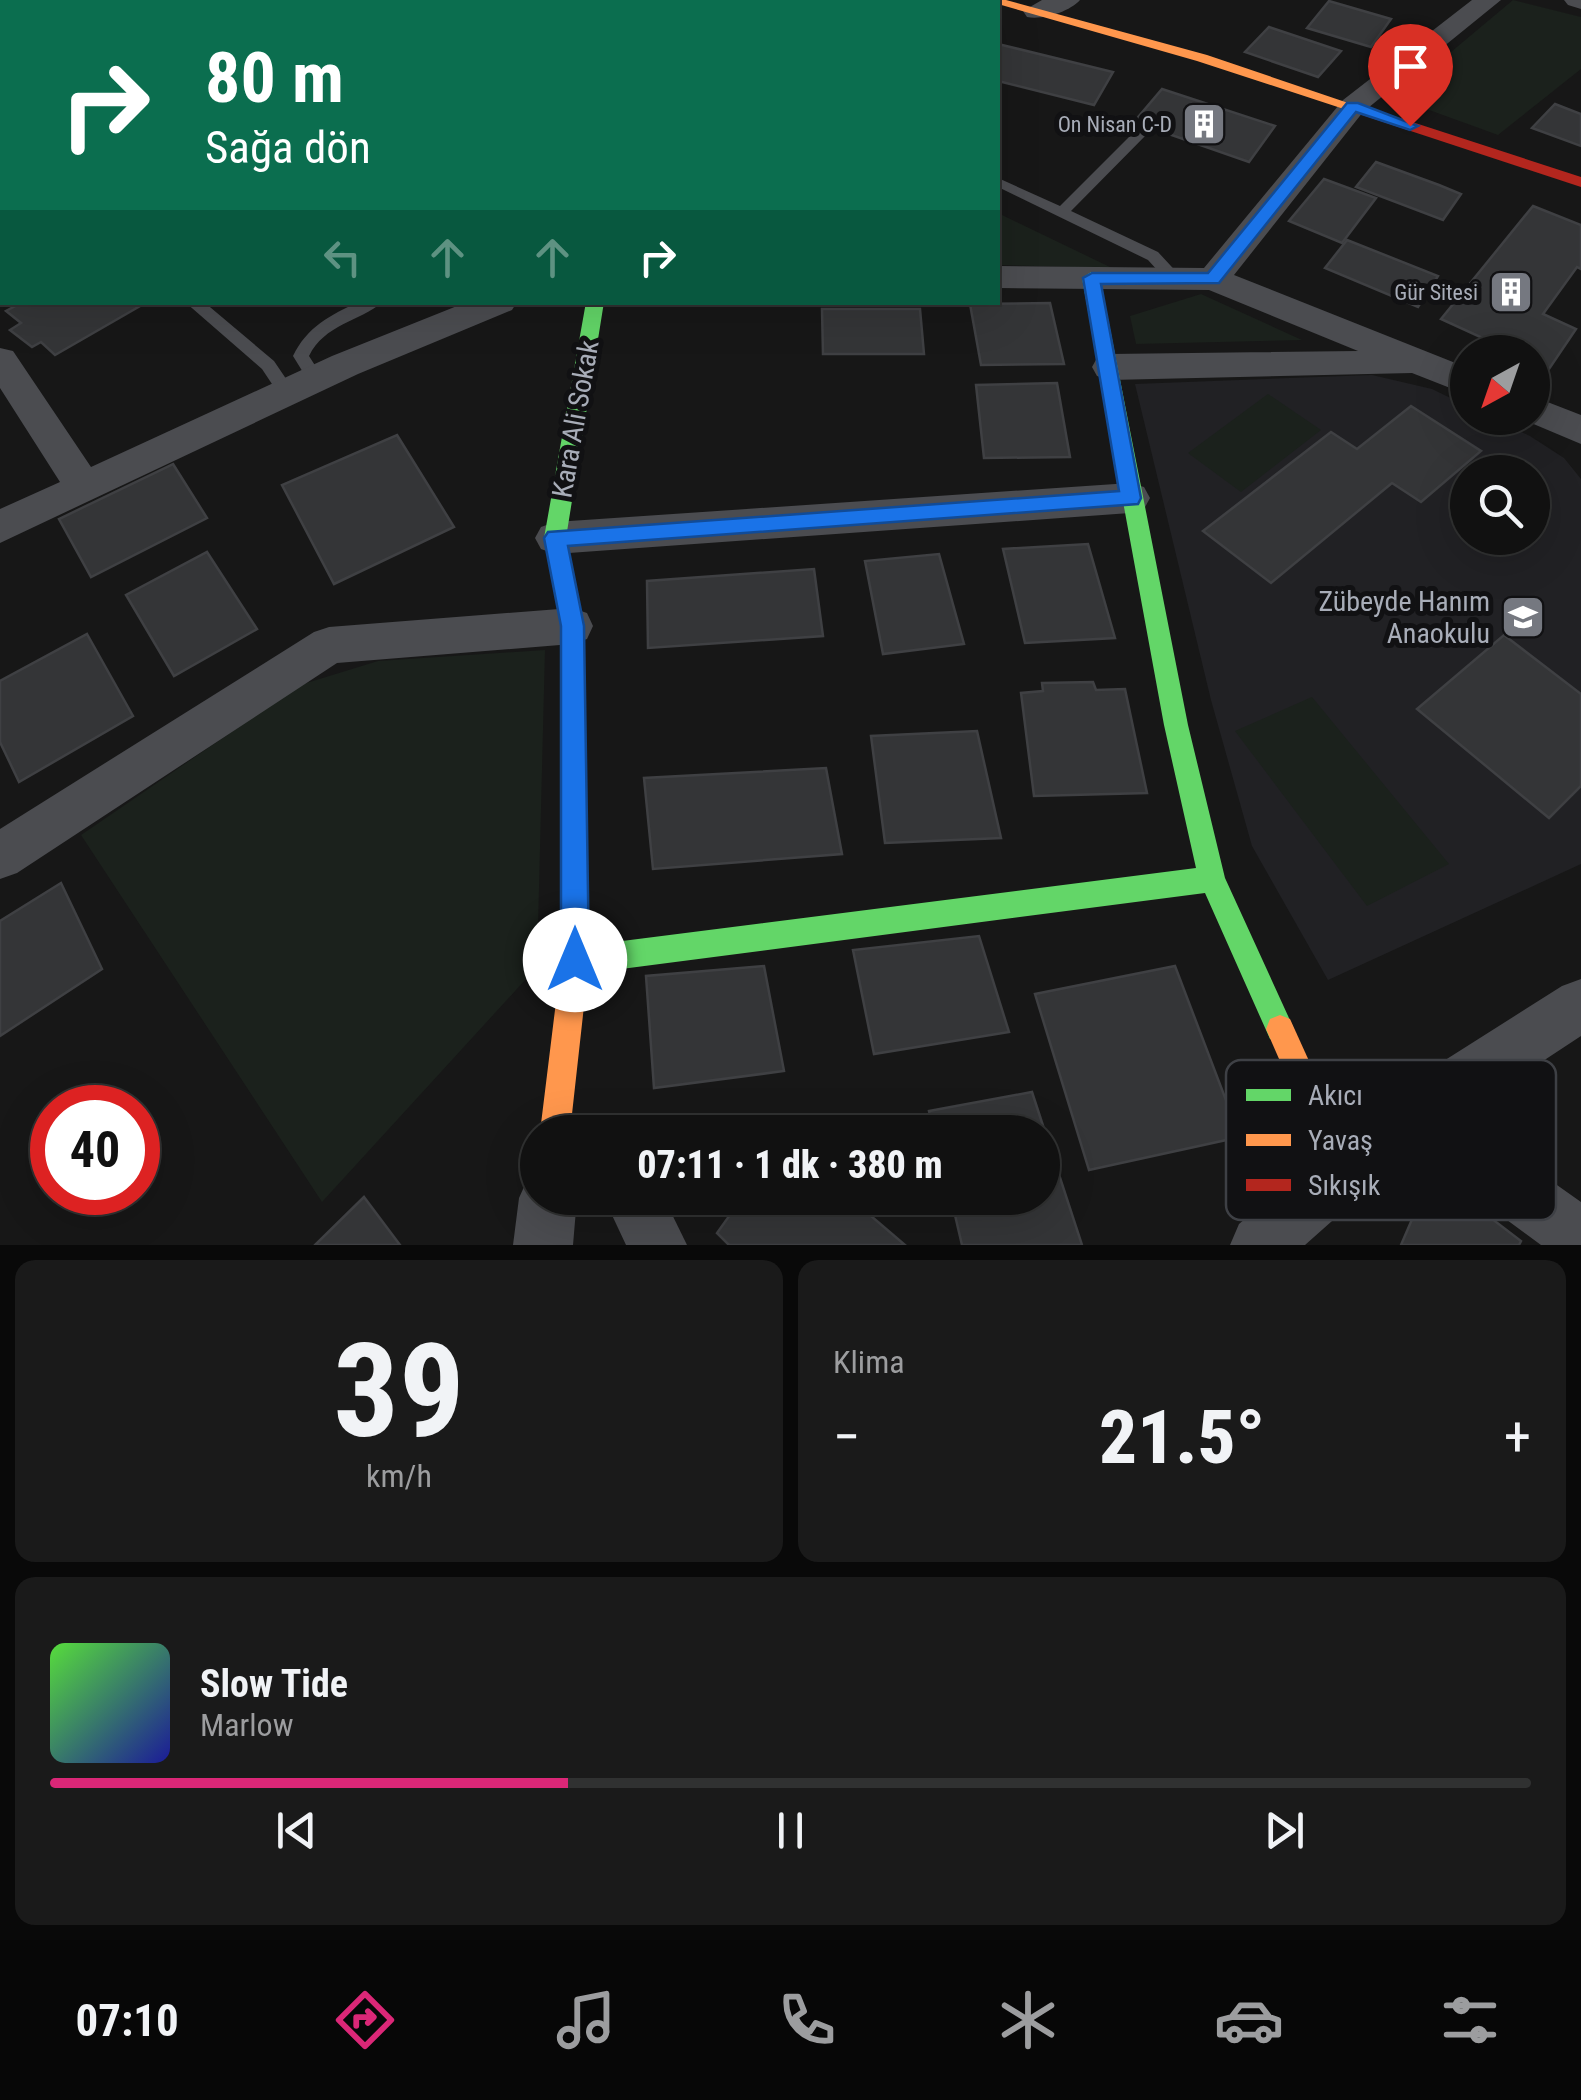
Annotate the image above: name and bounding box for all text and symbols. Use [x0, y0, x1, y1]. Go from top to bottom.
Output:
pin [1368, 24, 1453, 127]
text: 80 m [205, 37, 344, 119]
icon: arrive [1383, 39, 1438, 94]
icon: right [40, 40, 170, 170]
building icon: On Nisan C-D [1181, 101, 1227, 147]
place label: On Nisan C-D [1058, 112, 1172, 137]
text: Sağa dön [205, 121, 371, 174]
icon: left [315, 230, 370, 285]
icon: ahead [420, 230, 475, 285]
icon: ahead [525, 230, 580, 285]
icon: right [630, 230, 685, 285]
building icon: Gür Sitesi [1488, 269, 1534, 315]
place label: Gür Sitesi [1394, 280, 1478, 305]
north arrow [1450, 335, 1550, 435]
map controls [1450, 335, 1550, 555]
street label: Kara Ali Sokak [545, 337, 606, 500]
button: search [1450, 455, 1550, 555]
place label: Zübeyde Hanım Anaokulu [1318, 585, 1490, 650]
school or university icon: Zübeyde Hanım Anaokulu [1500, 594, 1546, 640]
position arrow [523, 908, 627, 1012]
legend [1226, 1060, 1556, 1220]
text: Akıcı [1308, 1079, 1363, 1112]
speed limit sign: 40 [30, 1085, 160, 1215]
text: Yavaş [1308, 1124, 1373, 1157]
text: 07:11 · 1 dk · 380 m [637, 1143, 943, 1187]
text: Sıkışık [1308, 1169, 1381, 1202]
text: 39 [333, 1315, 465, 1468]
text: Klima [833, 1343, 905, 1381]
text: 21.5° [1099, 1393, 1265, 1481]
text: − [833, 1405, 861, 1469]
text: + [1504, 1405, 1531, 1469]
text: km/h [366, 1457, 432, 1495]
text: Slow Tide [200, 1662, 348, 1706]
text: Marlow [200, 1706, 293, 1744]
icon: previous [269, 1803, 324, 1858]
icon: pause [763, 1803, 818, 1858]
icon: next [1257, 1803, 1312, 1858]
icon: directions [330, 1985, 400, 2055]
icon: music [551, 1985, 621, 2055]
icon: phone [772, 1985, 842, 2055]
icon: climate [993, 1985, 1063, 2055]
icon: car [1214, 1985, 1284, 2055]
icon: filters [1435, 1985, 1505, 2055]
text: 07:10 [76, 1994, 179, 2047]

